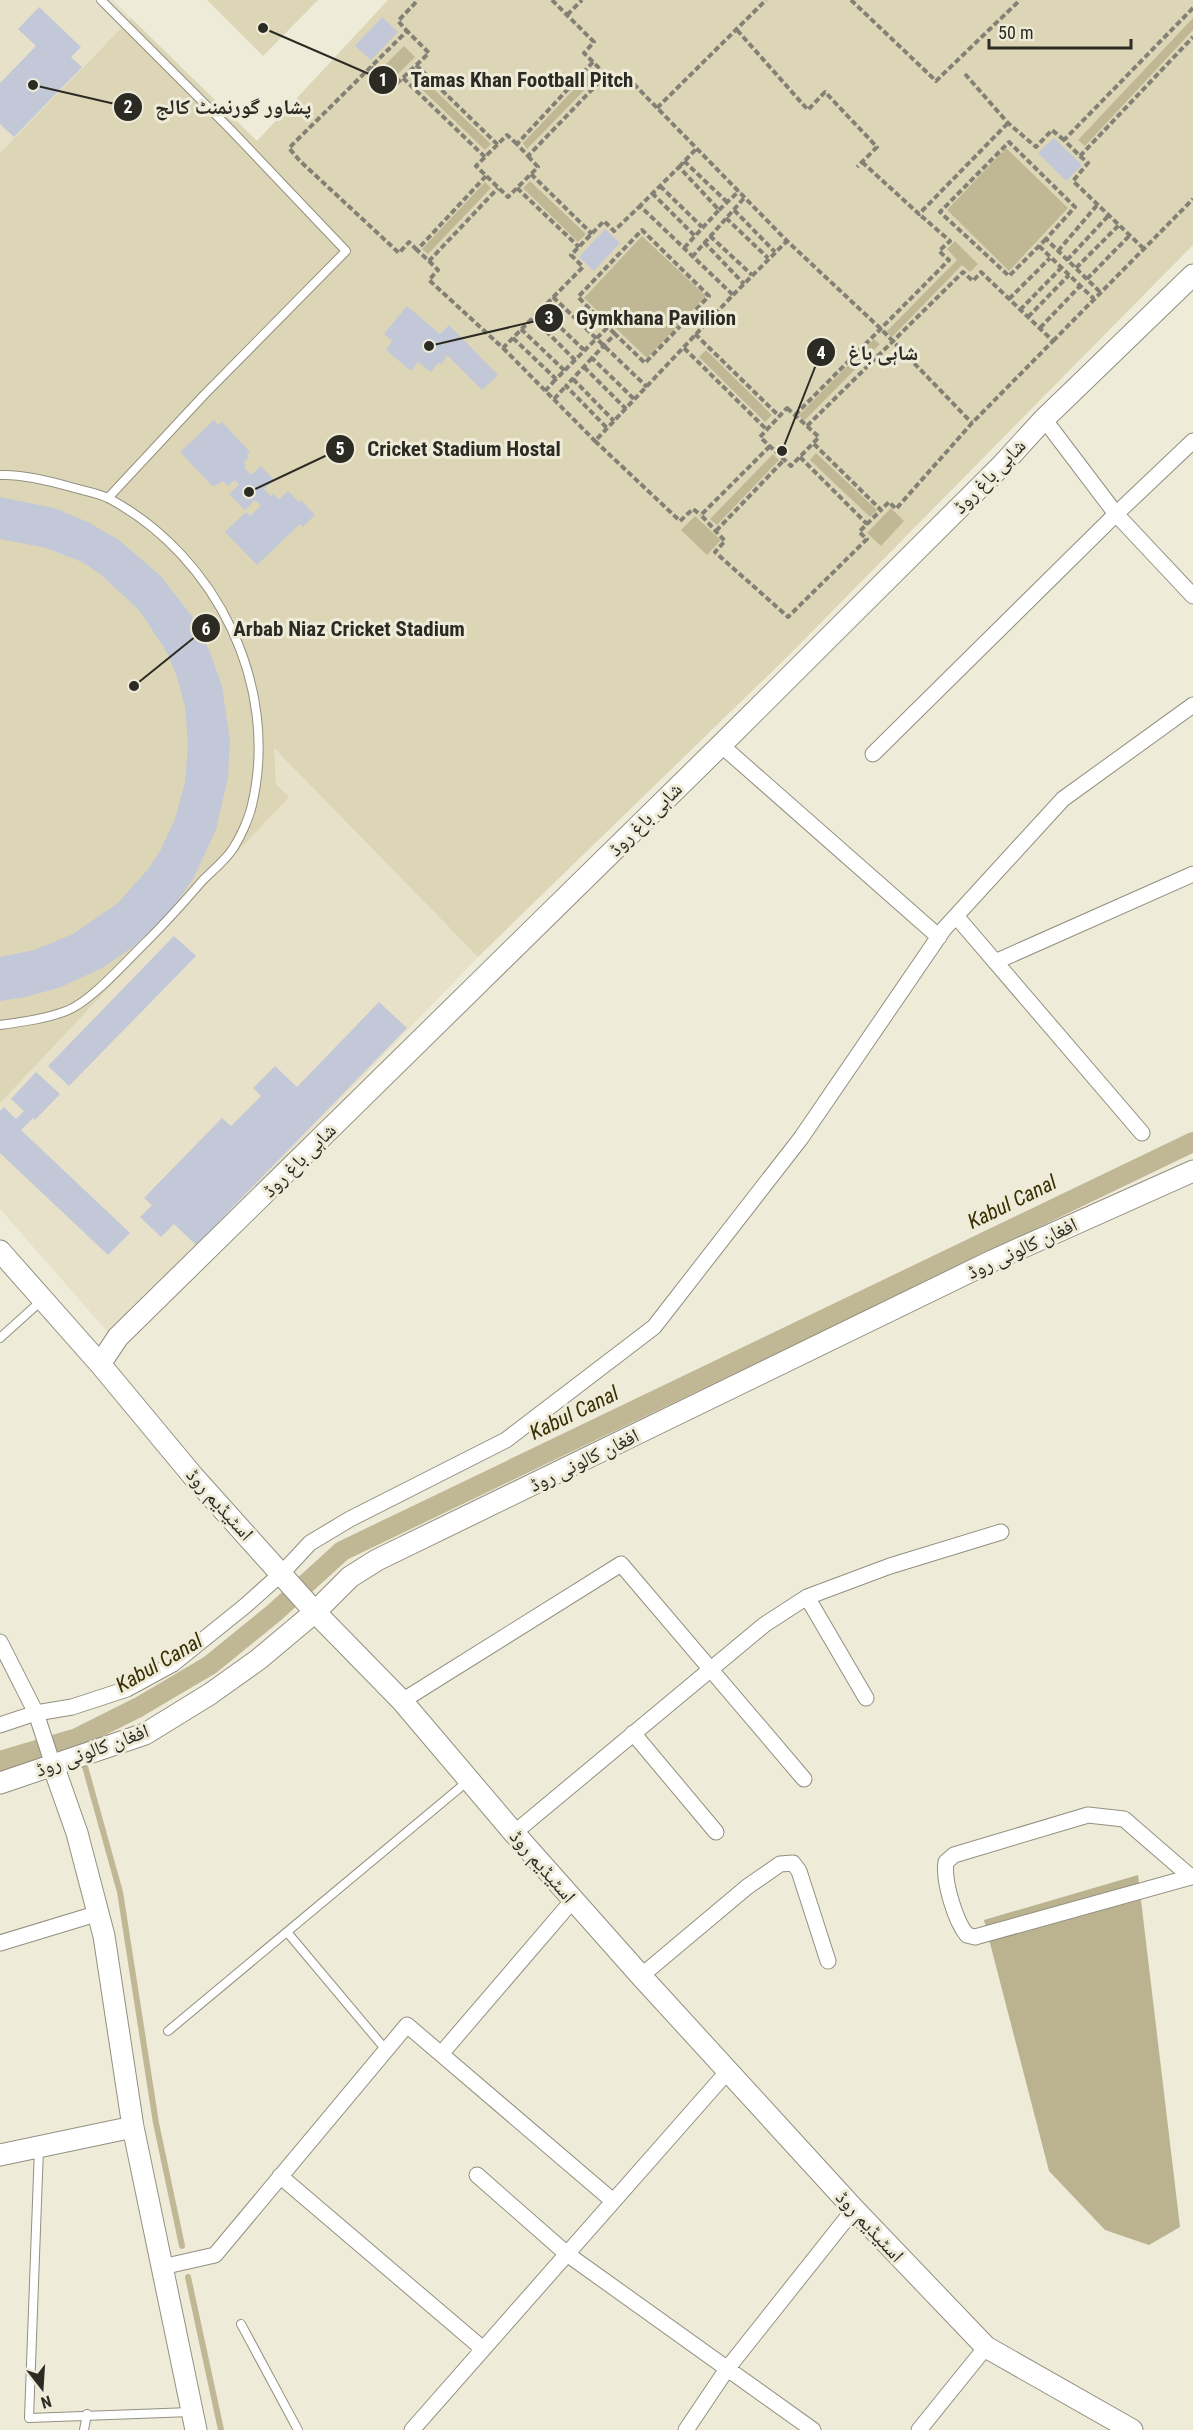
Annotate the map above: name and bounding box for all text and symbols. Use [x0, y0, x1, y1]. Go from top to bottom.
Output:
scale bar [989, 12, 1132, 50]
text: 50 m [998, 22, 1033, 43]
callout: Tamas Khan Football Pitch [368, 60, 645, 99]
text: Tamas Khan Football Pitch [411, 68, 633, 92]
text: 1 [378, 69, 388, 90]
callout: پشاور گورنمنٹ کالج [113, 87, 323, 126]
text: پشاور گورنمنٹ کالج [155, 95, 311, 121]
text: 2 [123, 96, 133, 117]
callout: Gymkhana Pavilion [534, 298, 748, 337]
text: Gymkhana Pavilion [576, 306, 736, 330]
text: 3 [544, 307, 554, 328]
callout: شاہی باغ [806, 333, 930, 372]
text: شاہی باغ [848, 341, 918, 366]
text: 4 [816, 342, 826, 363]
callout: Cricket Stadium Hostal [325, 429, 573, 468]
street label: شاہی باغ روڈ [947, 434, 1031, 519]
text: Cricket Stadium Hostal [367, 437, 561, 461]
text: 5 [335, 438, 345, 459]
callout: Arbab Niaz Cricket Stadium [191, 609, 477, 648]
text: Arbab Niaz Cricket Stadium [233, 617, 465, 641]
text: 6 [201, 618, 211, 639]
street label: شاہی باغ روڈ [603, 777, 688, 862]
street label: شاہی باغ روڈ [257, 1118, 342, 1203]
water label: Kabul Canal [964, 1170, 1061, 1234]
street label: افغان کالونی روڈ [963, 1212, 1081, 1284]
water label: Kabul Canal [526, 1381, 623, 1445]
street label: افغان کالونی روڈ [525, 1423, 643, 1497]
street label: اسٹیڈیم روڈ [180, 1463, 259, 1547]
water label: Kabul Canal [112, 1628, 207, 1697]
street label: افغان کالونی روڈ [32, 1718, 152, 1782]
street label: اسٹیڈیم روڈ [503, 1824, 581, 1909]
street label: اسٹیڈیم روڈ [829, 2185, 909, 2268]
north arrow [12, 2358, 72, 2418]
text: N [39, 2391, 54, 2412]

